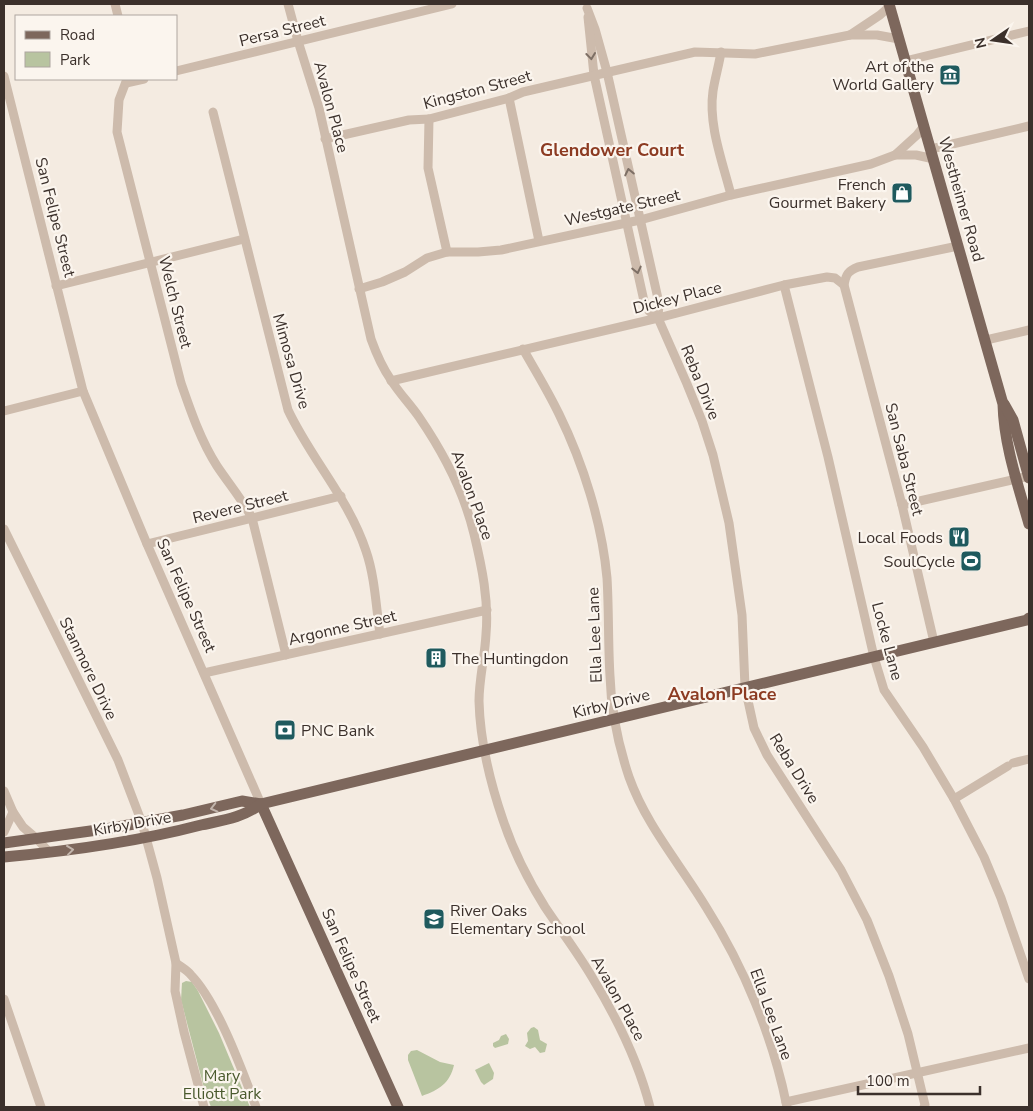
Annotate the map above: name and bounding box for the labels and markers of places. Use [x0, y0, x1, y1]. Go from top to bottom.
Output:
place label: Art of the World Gallery [832, 56, 935, 96]
museum icon: Art of the World Gallery [938, 63, 962, 87]
place label: French Gourmet Bakery [769, 174, 887, 214]
shop icon: French Gourmet Bakery [890, 181, 914, 205]
restaurant icon: Local Foods [947, 525, 971, 549]
place label: Local Foods [858, 527, 943, 549]
sports icon: SoulCycle [959, 549, 983, 573]
place label: SoulCycle [884, 551, 955, 573]
building icon: The Huntingdon [424, 646, 448, 670]
place label: The Huntingdon [452, 648, 569, 670]
bank icon: PNC Bank [273, 718, 297, 742]
place label: PNC Bank [301, 720, 375, 742]
place label: River Oaks Elementary School [450, 900, 586, 940]
school or university icon: River Oaks Elementary School [422, 907, 446, 931]

